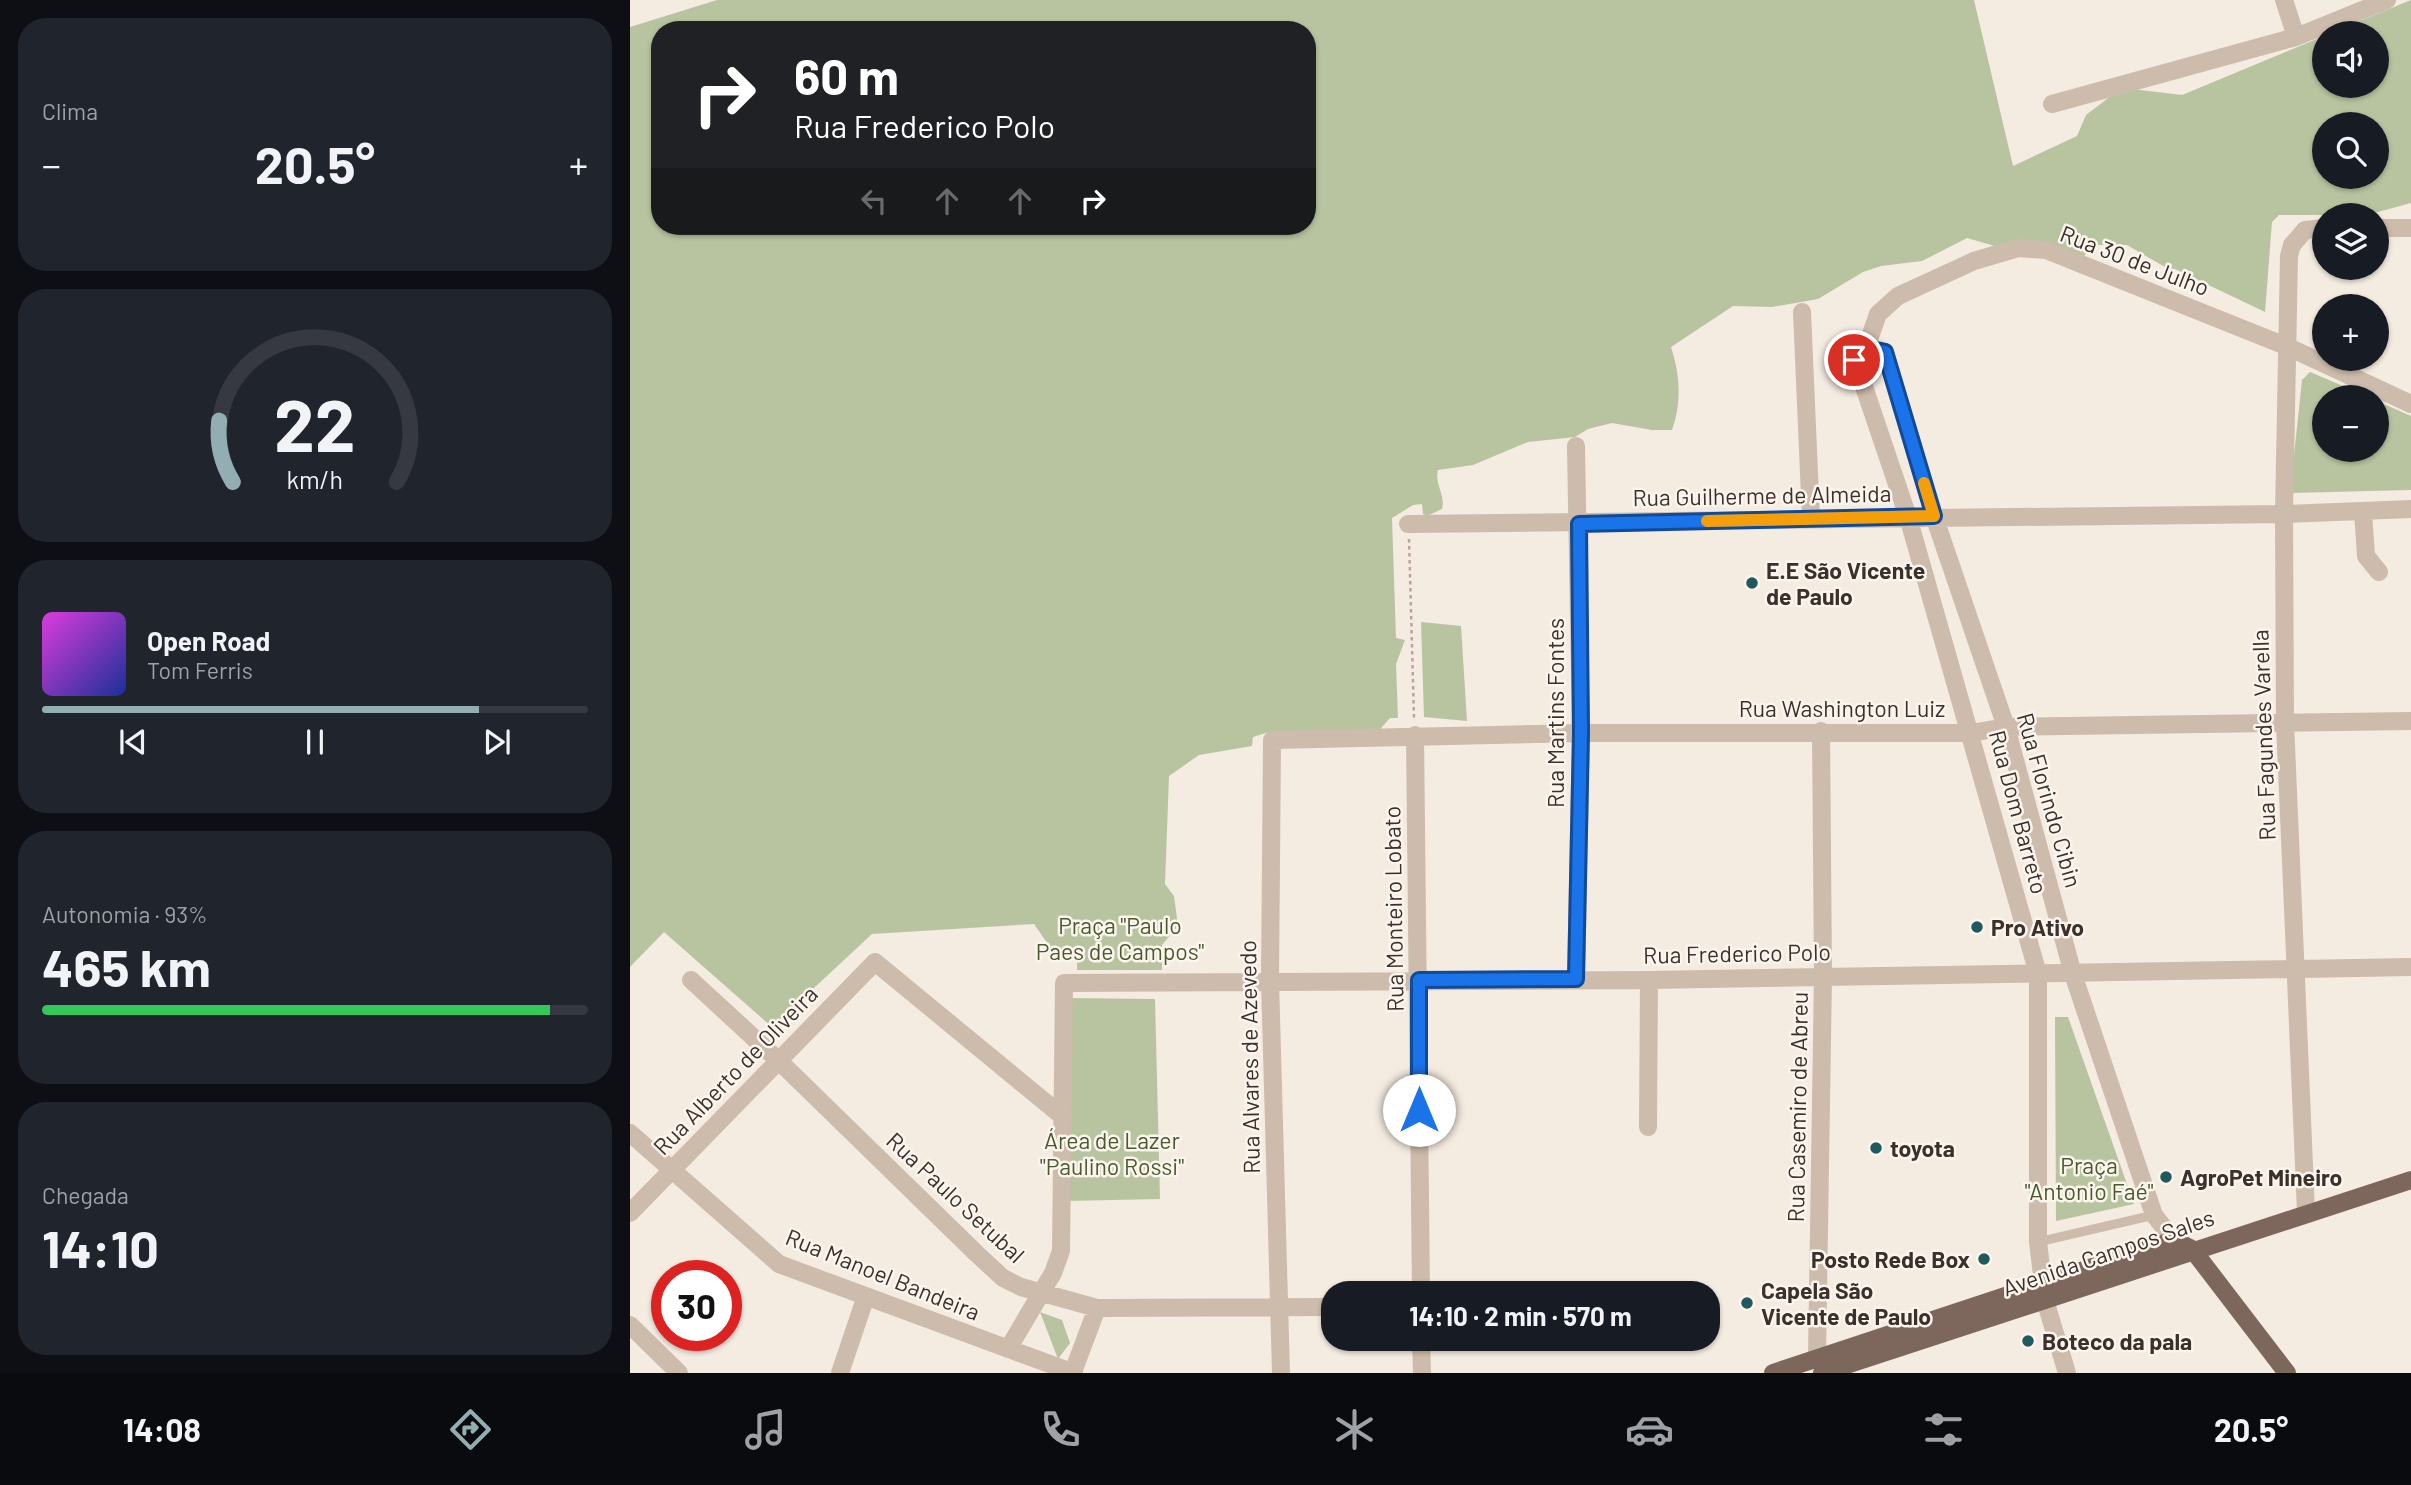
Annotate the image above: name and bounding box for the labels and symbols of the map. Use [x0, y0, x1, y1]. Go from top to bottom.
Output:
street label: Rua 30 de Julho [2057, 219, 2213, 301]
pin [1824, 330, 1884, 390]
street label: Rua Guilherme de Almeida [1632, 479, 1892, 511]
place label: E.E São Vicente de Paulo [1766, 556, 1925, 610]
marker: E.E São Vicente de Paulo [1744, 575, 1760, 591]
street label: Rua Martins Fontes [1541, 618, 1569, 808]
street label: Rua Fagundes Varella [2245, 629, 2281, 841]
street label: Rua Washington Luiz [1739, 694, 1945, 722]
street label: Rua Florindo Cibin [2012, 709, 2088, 891]
street label: Rua Dom Barreto [1984, 727, 2054, 897]
street label: Rua Monteiro Lobato [1377, 806, 1409, 1012]
park label: Praça "Paulo Paes de Campos" [1036, 911, 1204, 965]
place label: Pro Ativo [1991, 913, 2084, 941]
marker: Pro Ativo [1969, 919, 1985, 935]
street label: Rua Frederico Polo [1643, 937, 1831, 969]
street label: Rua Alvares de Azevedo [1233, 940, 1265, 1174]
street label: Rua Alberto de Oliveira [647, 980, 823, 1160]
street label: Rua Casemiro de Abreu [1781, 991, 1813, 1223]
position arrow [1382, 1073, 1456, 1147]
street label: Rua Paulo Setubal [881, 1126, 1031, 1268]
park label: Área de Lazer "Paulino Rossi" [1040, 1126, 1184, 1180]
place label: toyota [1890, 1134, 1955, 1162]
marker: toyota [1868, 1140, 1884, 1156]
park label: Praça "Antonio Faé" [2025, 1151, 2153, 1205]
place label: AgroPet Mineiro [2180, 1163, 2342, 1191]
marker: AgroPet Mineiro [2158, 1169, 2174, 1185]
street label: Avenida Campos Sales [1998, 1203, 2218, 1301]
street label: Rua Manoel Bandeira [782, 1222, 984, 1326]
place label: Posto Rede Box [1811, 1245, 1970, 1273]
marker: Posto Rede Box [1976, 1251, 1992, 1267]
speed limit sign: 30 [651, 1260, 742, 1351]
place label: Capela São Vicente de Paulo [1761, 1276, 1931, 1330]
marker: Capela São Vicente de Paulo [1739, 1295, 1755, 1311]
place label: Boteco da pala [2042, 1327, 2192, 1355]
marker: Boteco da pala [2020, 1333, 2036, 1349]

